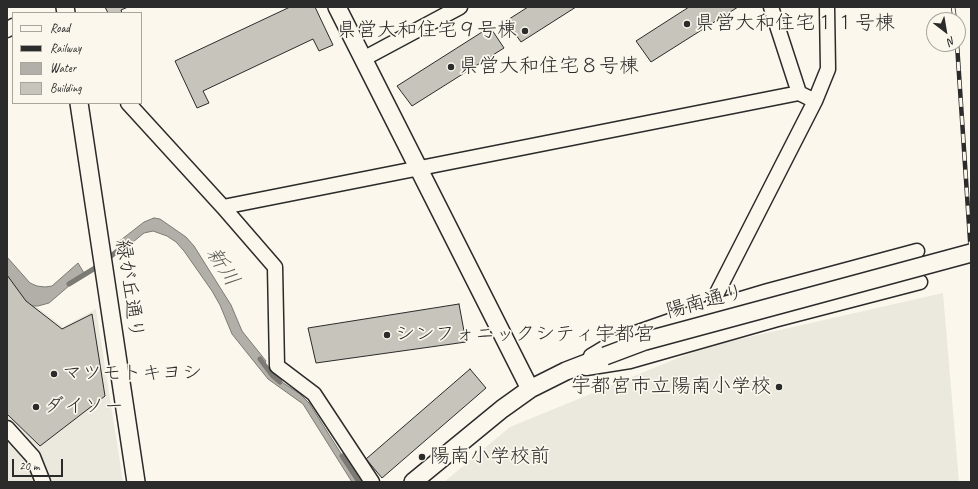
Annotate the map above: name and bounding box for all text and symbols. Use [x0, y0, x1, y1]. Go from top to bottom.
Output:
legend [12, 12, 142, 104]
place label: 県営大和住宅１１号棟 [695, 12, 895, 36]
north arrow [926, 12, 966, 52]
place label: 県営大和住宅９号棟 [337, 19, 517, 43]
marker: 県営大和住宅１１号棟 [682, 19, 692, 29]
text: Road [50, 20, 70, 36]
marker: 県営大和住宅９号棟 [520, 26, 530, 36]
text: N [945, 34, 958, 49]
text: Railway [50, 40, 81, 56]
place label: 県営大和住宅８号棟 [459, 55, 639, 79]
text: Water [50, 60, 76, 76]
marker: 県営大和住宅８号棟 [446, 62, 456, 72]
text: Building [50, 80, 82, 96]
street label: 緑が丘通り [110, 238, 148, 340]
water label: 新川 [200, 243, 244, 291]
street label: 陽南通り [663, 280, 747, 324]
place label: シンフォニックシティ宇都宮 [395, 323, 655, 347]
marker: シンフォニックシティ宇都宮 [382, 330, 392, 340]
place label: マツモトキヨシ [62, 362, 202, 386]
marker: マツモトキヨシ [49, 369, 59, 379]
place label: 宇都宮市立陽南小学校 [571, 375, 771, 399]
marker: 宇都宮市立陽南小学校 [774, 382, 784, 392]
place label: ダイソー [44, 395, 124, 419]
marker: ダイソー [31, 402, 41, 412]
place label: 陽南小学校前 [430, 445, 550, 469]
scale bar [14, 451, 65, 477]
marker: 陽南小学校前 [417, 452, 427, 462]
text: 20 m [19, 458, 39, 474]

